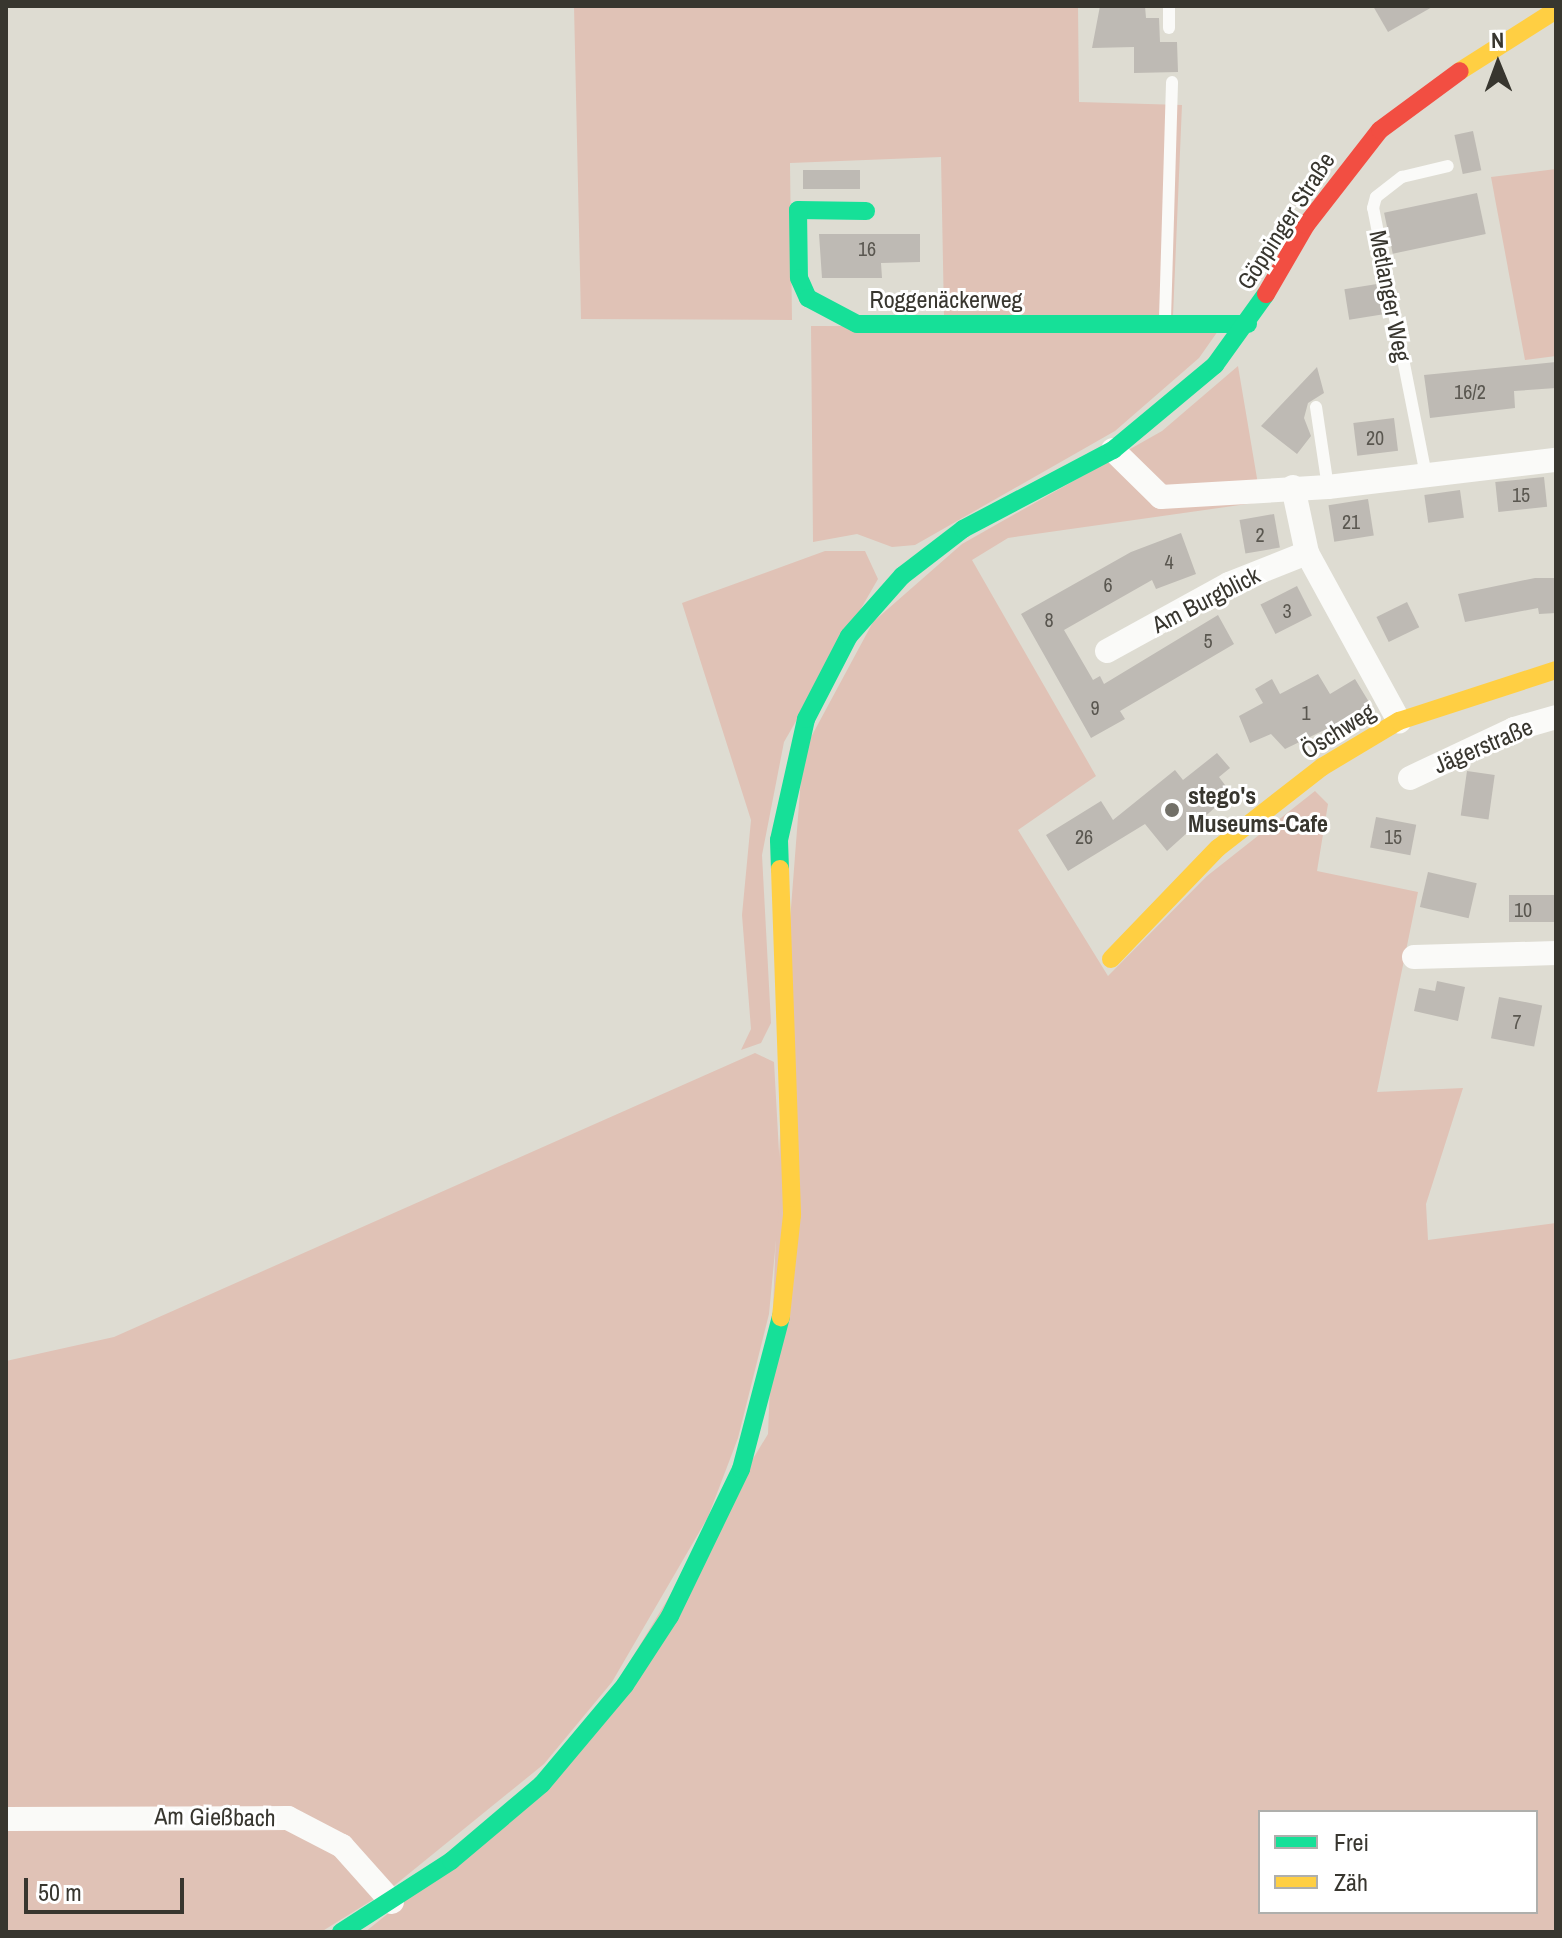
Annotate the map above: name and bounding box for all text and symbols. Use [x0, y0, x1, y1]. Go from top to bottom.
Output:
north arrow [1458, 24, 1538, 104]
text: N [1491, 25, 1504, 55]
street label: Göppinger Straße [1231, 147, 1341, 295]
street label: Metlanger Weg [1363, 228, 1417, 364]
house number: 16 [858, 236, 876, 260]
street label: Roggenäckerweg [869, 286, 1023, 314]
house number: 16/2 [1454, 379, 1486, 403]
house number: 20 [1366, 425, 1384, 449]
house number: 15 [1512, 482, 1530, 506]
house number: 21 [1342, 509, 1360, 533]
house number: 2 [1255, 522, 1265, 546]
house number: 4 [1164, 549, 1174, 573]
street label: Am Burgblick [1147, 561, 1265, 639]
house number: 6 [1103, 572, 1113, 596]
house number: 3 [1282, 598, 1292, 622]
house number: 8 [1044, 607, 1054, 631]
house number: 5 [1203, 628, 1213, 652]
house number: 9 [1090, 695, 1100, 719]
street label: Öschweg [1296, 697, 1380, 765]
house number: 1 [1301, 700, 1311, 724]
street label: Jägerstraße [1429, 712, 1537, 780]
place label: stego's Museums-Cafe [1188, 782, 1328, 838]
marker: stego's Museums-Cafe [1163, 801, 1181, 819]
house number: 26 [1075, 824, 1093, 848]
house number: 15 [1384, 824, 1402, 848]
house number: 10 [1514, 897, 1532, 921]
house number: 7 [1512, 1009, 1522, 1033]
street label: Am Gießbach [154, 1802, 276, 1832]
legend [1258, 1810, 1538, 1914]
text: Frei [1334, 1826, 1369, 1858]
scale bar [28, 1862, 188, 1912]
text: Zäh [1334, 1866, 1368, 1898]
text: 50 m [38, 1876, 82, 1908]

